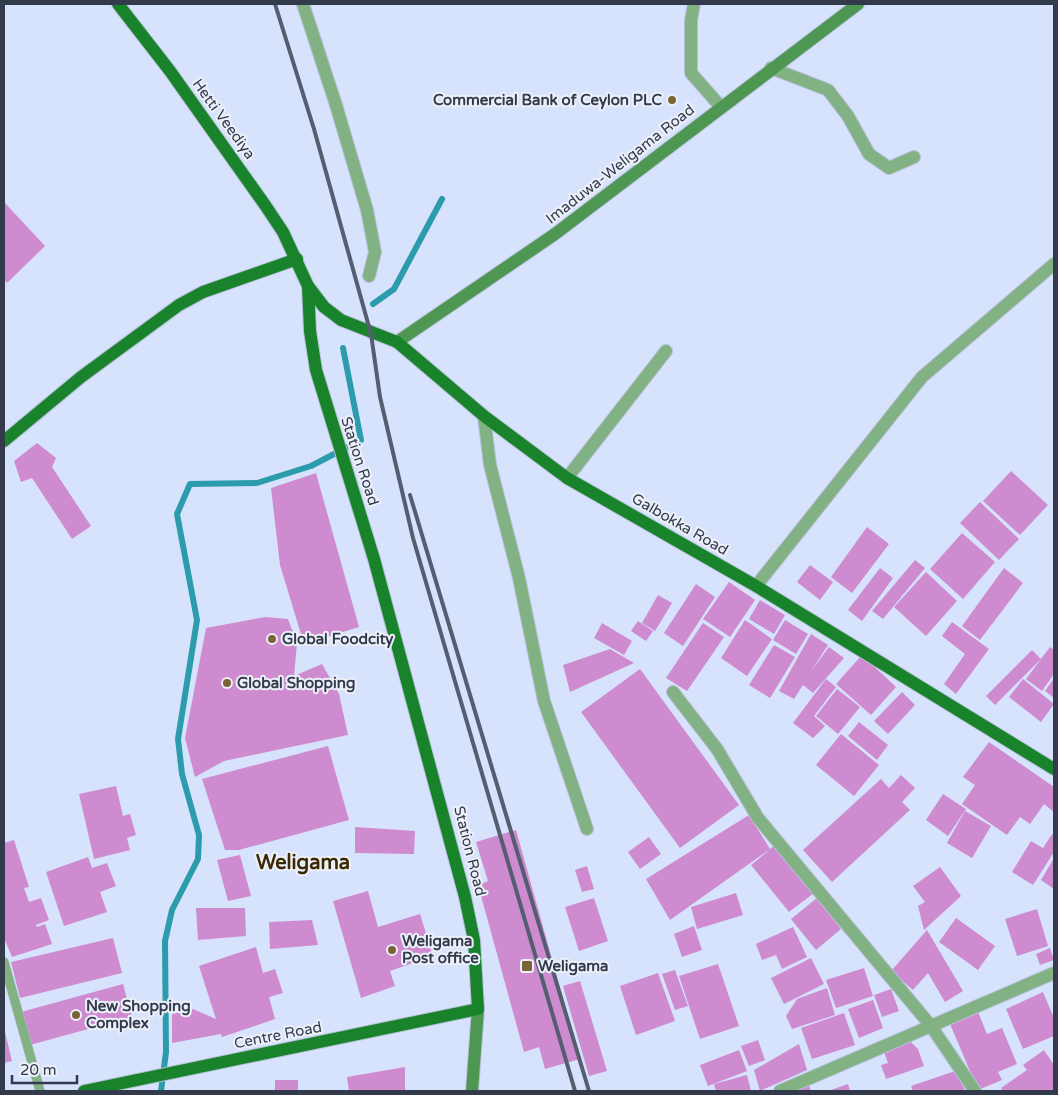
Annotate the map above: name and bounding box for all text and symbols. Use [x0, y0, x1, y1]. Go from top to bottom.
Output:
street label: Hetti Veediya [189, 75, 259, 163]
place label: Commercial Bank of Ceylon PLC [433, 91, 663, 110]
marker: Commercial Bank of Ceylon PLC [666, 94, 678, 106]
street label: Imaduwa-Weligama Road [542, 100, 698, 228]
street label: Station Road [337, 414, 383, 508]
street label: Galbokka Road [629, 489, 731, 559]
place label: Global Foodcity [282, 630, 393, 649]
marker: Global Foodcity [266, 633, 278, 645]
place label: Global Shopping [237, 674, 355, 693]
marker: Global Shopping [221, 677, 233, 689]
street label: Station Road [450, 804, 490, 898]
district label: Weligama [256, 851, 350, 875]
place label: Weligama Post office [402, 932, 479, 967]
marker: Weligama Post office [386, 944, 398, 956]
place label: Weligama [538, 957, 609, 976]
marker: Weligama [520, 959, 534, 973]
place label: New Shopping Complex [86, 997, 191, 1033]
marker: New Shopping Complex [70, 1009, 82, 1021]
street label: Centre Road [233, 1018, 323, 1052]
scale bar [12, 1052, 78, 1084]
text: 20 m [20, 1061, 57, 1079]

